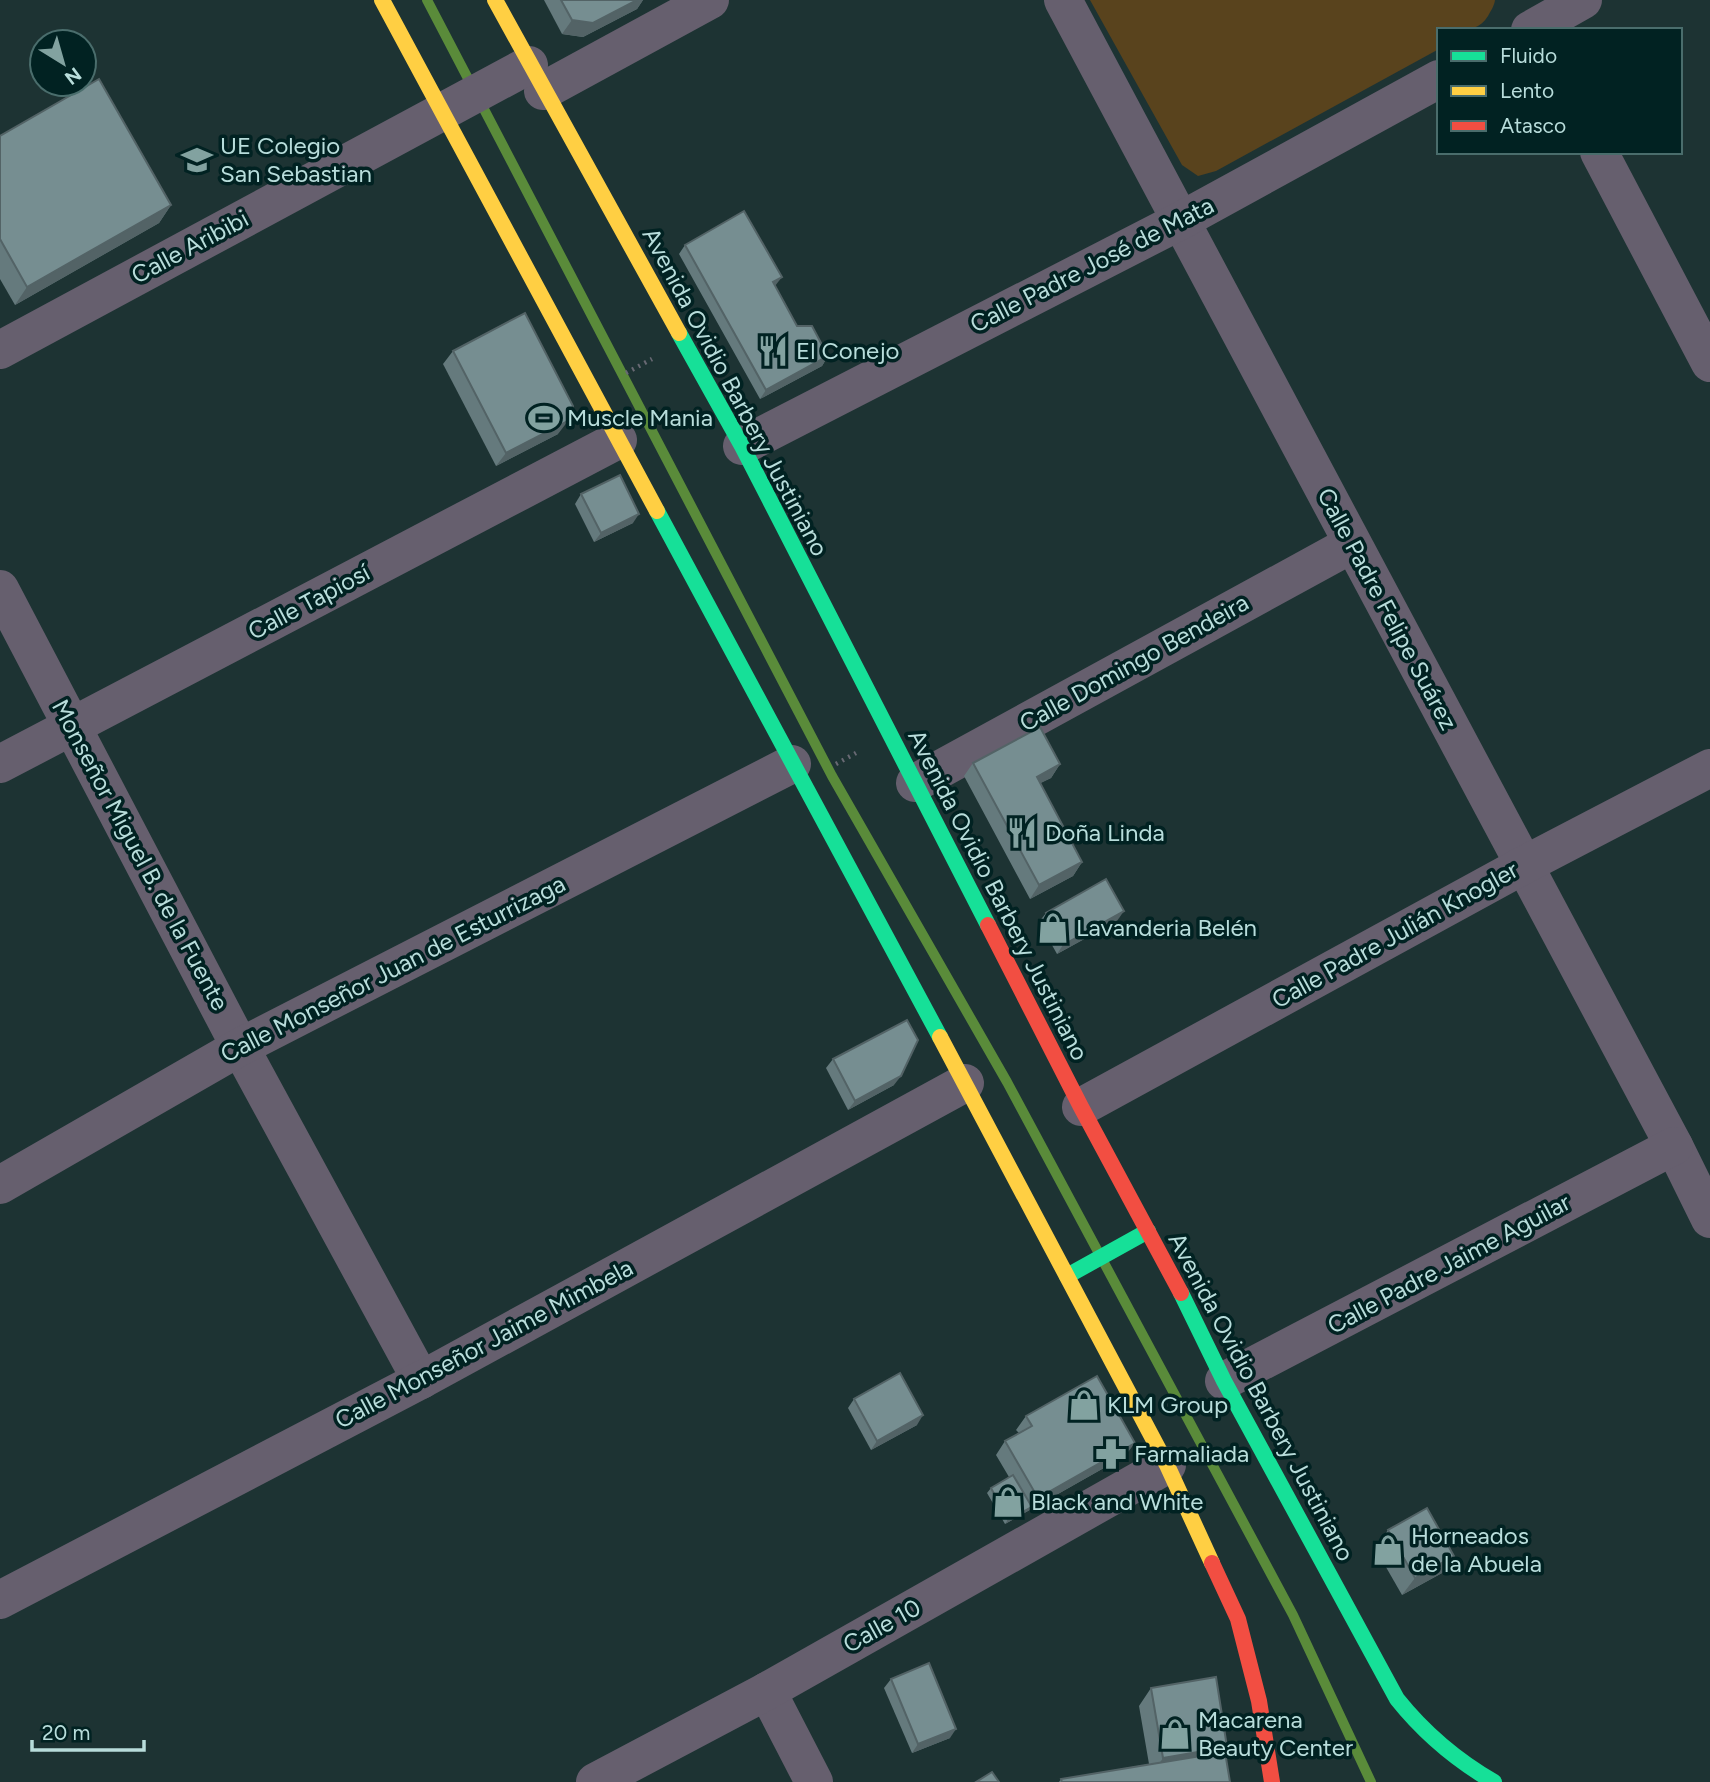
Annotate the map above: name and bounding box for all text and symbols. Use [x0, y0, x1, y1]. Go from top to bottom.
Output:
north arrow [28, 28, 98, 98]
legend [1437, 28, 1682, 154]
text: Fluido [1500, 43, 1557, 68]
text: N [60, 63, 86, 90]
text: Lento [1500, 78, 1554, 103]
text: Atasco [1500, 113, 1566, 138]
place label: UE Colegio San Sebastian [220, 131, 372, 188]
school or university icon: UE Colegio San Sebastian [180, 143, 214, 177]
street label: Calle Padre José de Mata [965, 190, 1218, 339]
street label: Calle Aribibi [126, 204, 253, 289]
street label: Avenida Ovidio Barbery Justiniano [636, 223, 835, 561]
restaurant icon: El Conejo [756, 334, 790, 368]
place label: El Conejo [796, 336, 900, 365]
sports icon: Muscle Mania [527, 401, 561, 435]
place label: Muscle Mania [567, 403, 713, 432]
street label: Calle Padre Felipe Suárez [1311, 483, 1464, 735]
street label: Calle Tapiosí [243, 557, 376, 646]
street label: Calle Domingo Bendeira [1014, 588, 1253, 738]
street label: Monseñor Miguel B. de la Fuente [46, 694, 235, 1015]
street label: Avenida Ovidio Barbery Justiniano [902, 724, 1095, 1065]
restaurant icon: Doña Linda [1005, 816, 1039, 850]
place label: Doña Linda [1045, 818, 1165, 847]
street label: Calle Padre Julián Knogler [1267, 855, 1523, 1014]
street label: Calle Monseñor Juan de Esturrizaga [216, 869, 570, 1068]
shop icon: Lavanderia Belén [1036, 911, 1070, 945]
place label: Lavanderia Belén [1076, 913, 1257, 942]
street label: Calle Padre Jaime Aguilar [1322, 1187, 1575, 1340]
street label: Avenida Ovidio Barbery Justiniano [1162, 1228, 1361, 1566]
street label: Calle Monseñor Jaime Mimbela [330, 1253, 638, 1435]
shop icon: KLM Group [1067, 1388, 1101, 1422]
place label: KLM Group [1107, 1390, 1228, 1419]
pharmacy icon: Farmaliada [1094, 1437, 1128, 1471]
place label: Farmaliada [1134, 1439, 1249, 1468]
shop icon: Black and White [991, 1485, 1025, 1519]
place label: Black and White [1031, 1487, 1203, 1516]
place label: Horneados de la Abuela [1411, 1521, 1542, 1578]
shop icon: Horneados de la Abuela [1371, 1533, 1405, 1567]
street label: Calle 10 [838, 1592, 926, 1659]
place label: Macarena Beauty Center [1198, 1705, 1353, 1762]
scale bar [32, 1708, 144, 1752]
shop icon: Macarena Beauty Center [1158, 1717, 1192, 1751]
text: 20 m [42, 1720, 90, 1745]

